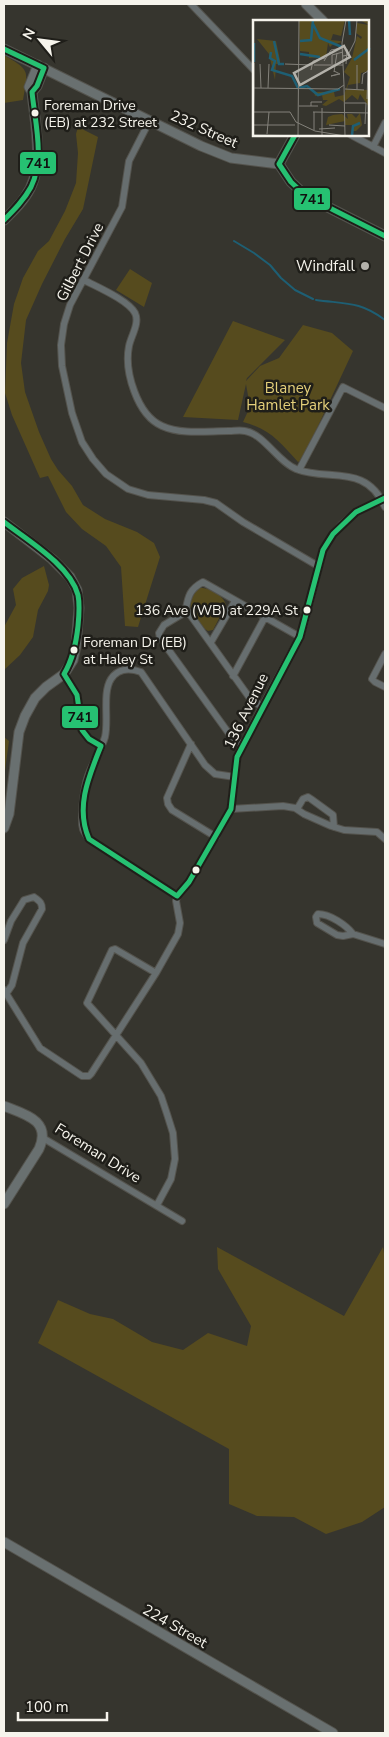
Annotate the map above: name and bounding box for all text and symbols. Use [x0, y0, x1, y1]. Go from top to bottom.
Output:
north arrow [15, 15, 65, 65]
inset map [253, 20, 369, 136]
text: N [18, 25, 40, 43]
place label: Foreman Drive (EB) at 232 Street [44, 96, 157, 132]
street label: 232 Street [167, 105, 242, 153]
marker: Foreman Drive (EB) at 232 Street [30, 108, 40, 118]
line badge: 741 [19, 151, 57, 175]
text: 741 [25, 154, 51, 173]
line badge: 741 [293, 187, 331, 211]
text: 741 [299, 190, 325, 209]
street label: Gilbert Drive [52, 219, 108, 305]
place label: Windfall [296, 256, 356, 276]
marker: Windfall [359, 260, 371, 272]
park label: Blaney Hamlet Park [246, 378, 330, 415]
place label: 136 Ave (WB) at 229A St [135, 601, 298, 620]
marker: 136 Ave (WB) at 229A St [302, 605, 312, 615]
place label: Foreman Dr (EB) at Haley St [83, 633, 187, 669]
marker: Foreman Dr (EB) at Haley St [69, 645, 79, 655]
street label: 136 Avenue [219, 670, 273, 752]
line badge: 741 [61, 705, 99, 729]
text: 741 [67, 708, 93, 727]
unlabelled marker [191, 865, 201, 875]
street label: Foreman Drive [51, 1118, 145, 1188]
street label: 224 Street [139, 1599, 212, 1653]
scale bar [18, 1690, 106, 1722]
text: 100 m [25, 1697, 69, 1717]

